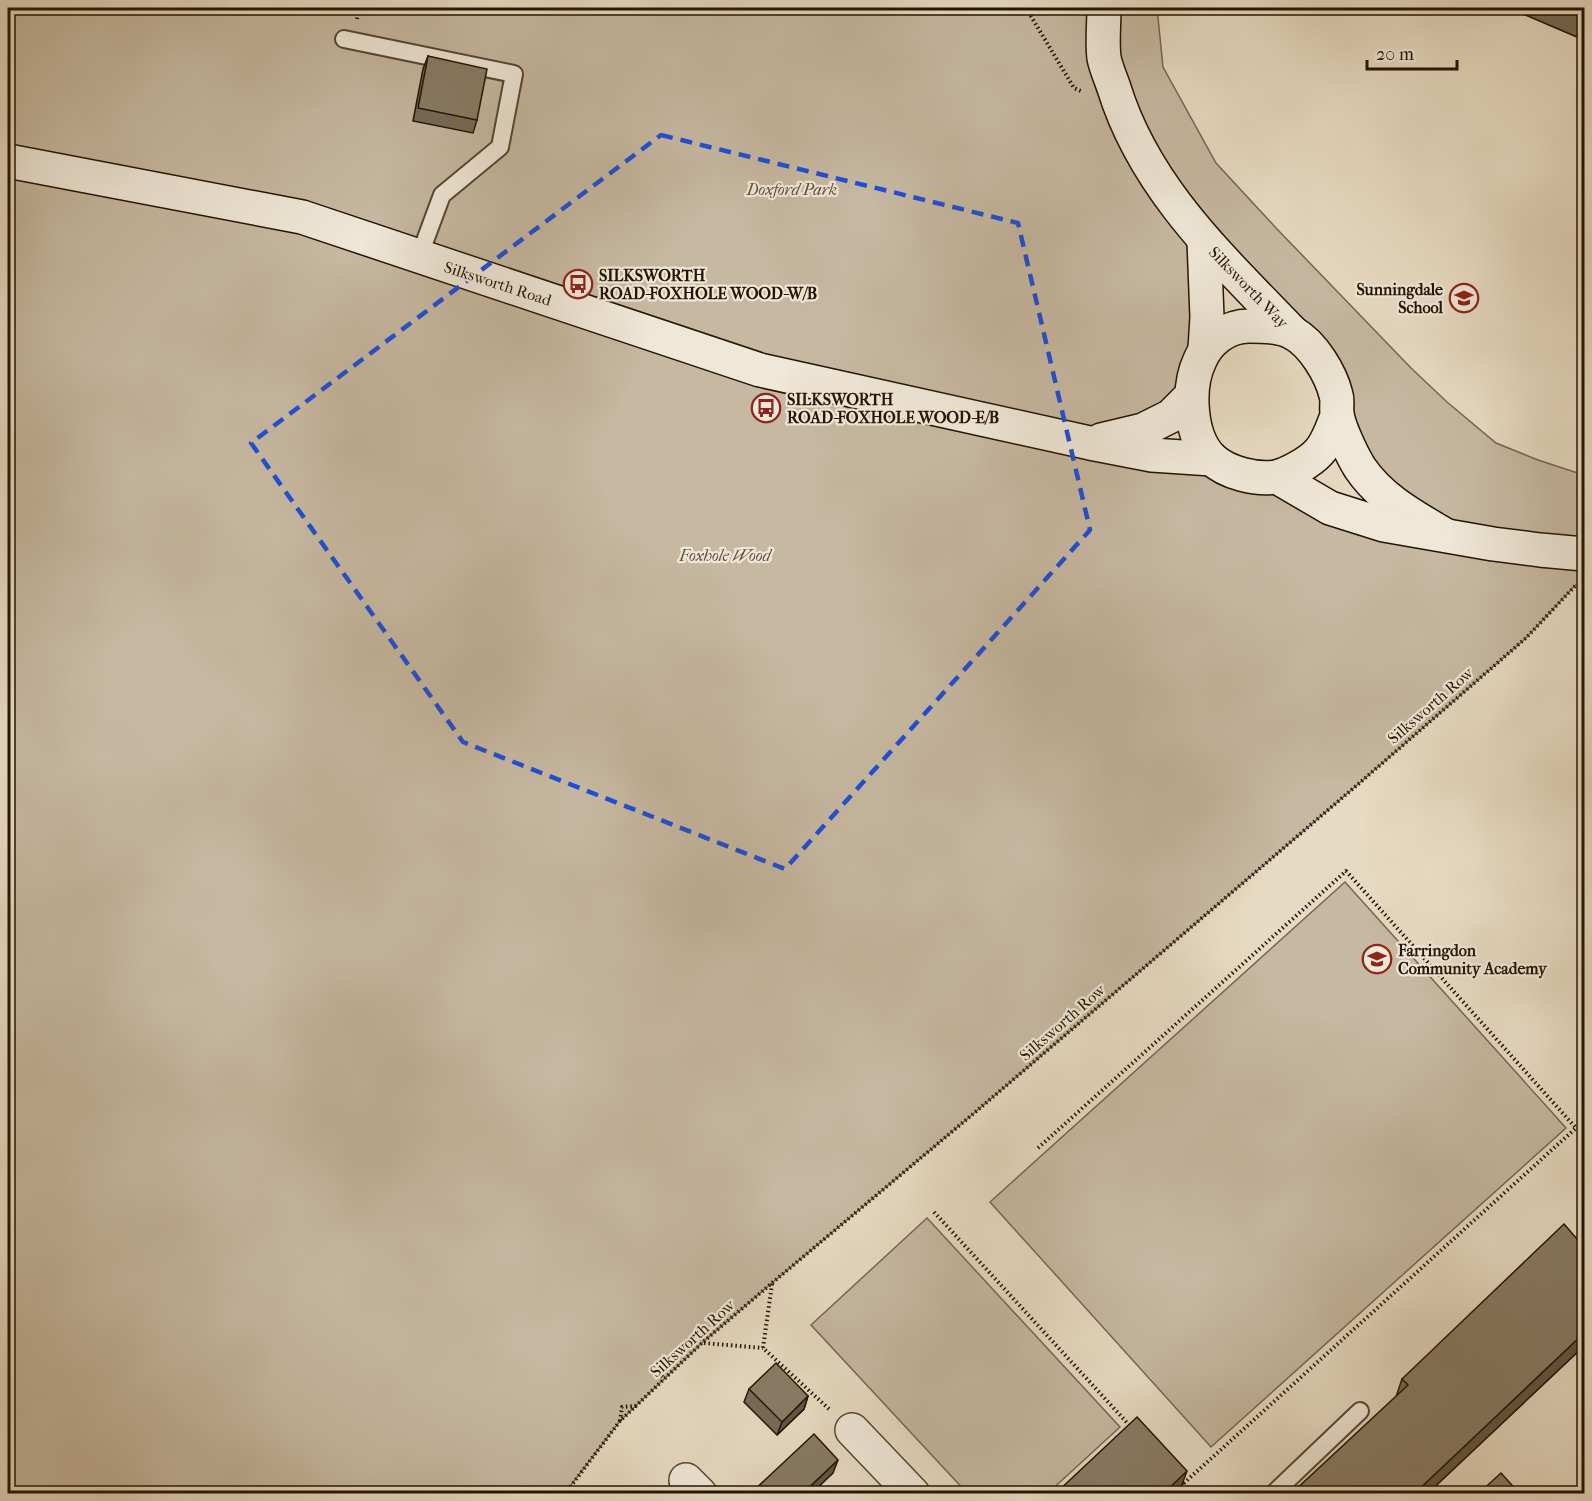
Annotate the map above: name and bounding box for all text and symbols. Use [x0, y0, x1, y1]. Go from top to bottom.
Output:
scale bar [1367, 33, 1457, 71]
text: 20 m [1376, 44, 1414, 65]
park label: Doxford Park [746, 180, 837, 199]
street label: Silksworth Way [1205, 243, 1293, 333]
street label: Silksworth Road [442, 257, 554, 310]
place label: SILKSWORTH ROAD-FOXHOLE WOOD-W/B [599, 266, 817, 303]
bus stop icon: SILKSWORTH ROAD-FOXHOLE WOOD-W/B [562, 268, 594, 300]
place label: Sunningdale School [1356, 280, 1444, 317]
school or university icon: Sunningdale School [1448, 282, 1480, 314]
place label: SILKSWORTH ROAD-FOXHOLE WOOD-E/B [787, 390, 999, 427]
bus stop icon: SILKSWORTH ROAD-FOXHOLE WOOD-E/B [750, 392, 782, 424]
park label: Foxhole Wood [678, 546, 772, 565]
street label: Silksworth Row [1384, 662, 1478, 748]
place label: Farringdon Community Academy [1397, 941, 1548, 979]
school or university icon: Farringdon Community Academy [1361, 943, 1393, 975]
street label: Silksworth Row [1016, 979, 1110, 1065]
street label: Silksworth Row [646, 1295, 739, 1381]

